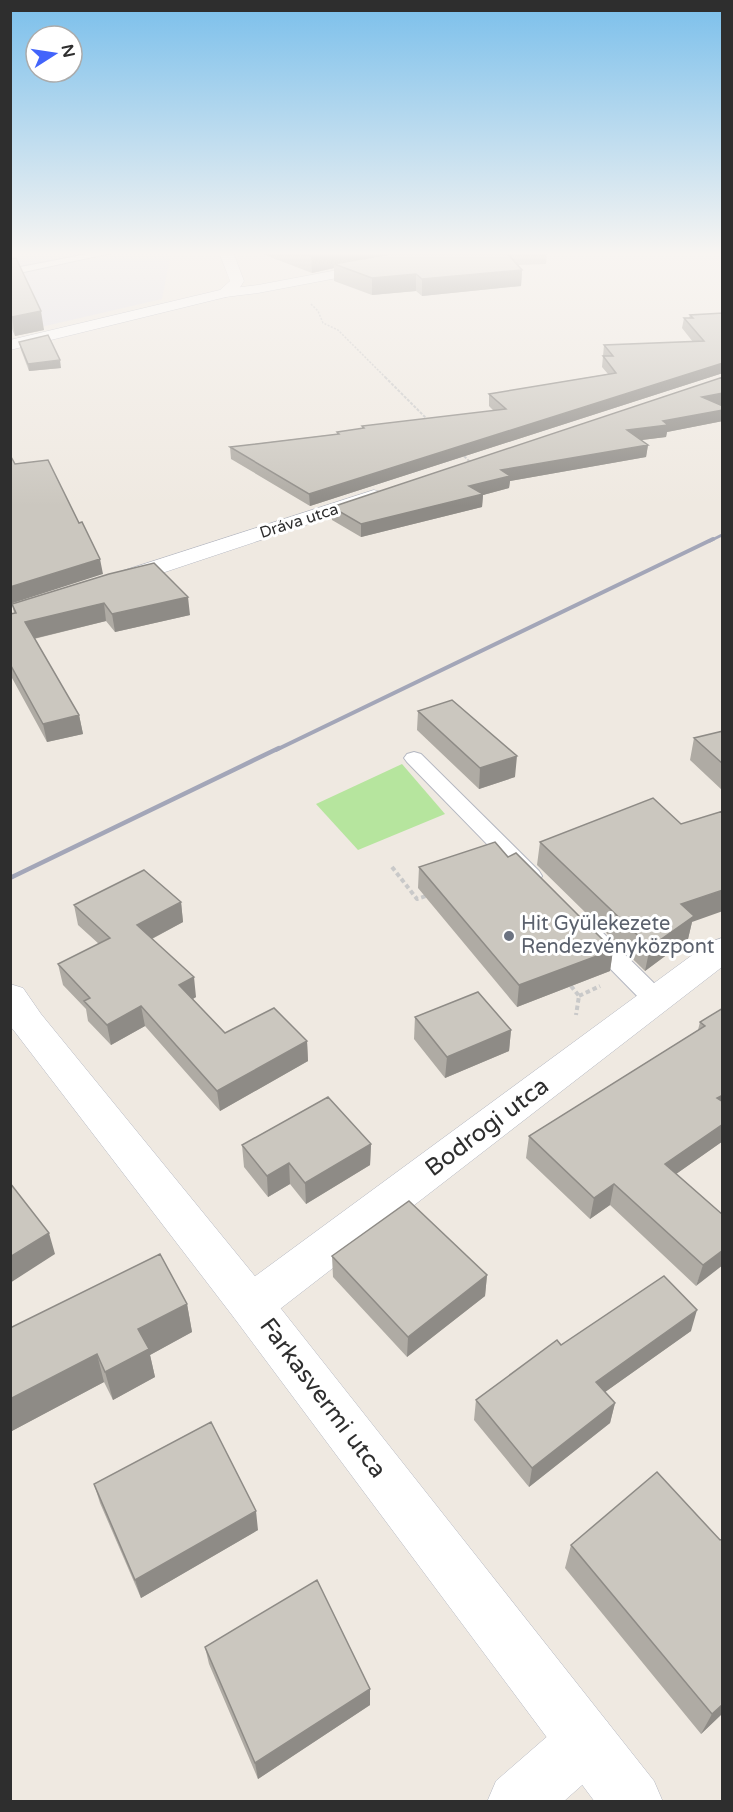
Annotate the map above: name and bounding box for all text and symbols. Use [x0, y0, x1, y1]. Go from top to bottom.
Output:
north arrow [24, 24, 84, 84]
text: N [57, 43, 79, 59]
street label: Dráva utca [257, 499, 341, 543]
place label: Hit Gyülekezete Rendezvényközpont [521, 912, 715, 959]
marker: Hit Gyülekezete Rendezvényközpont [502, 929, 516, 943]
street label: Bodrogi utca [420, 1071, 554, 1183]
street label: Farkasvermi utca [253, 1312, 393, 1484]

